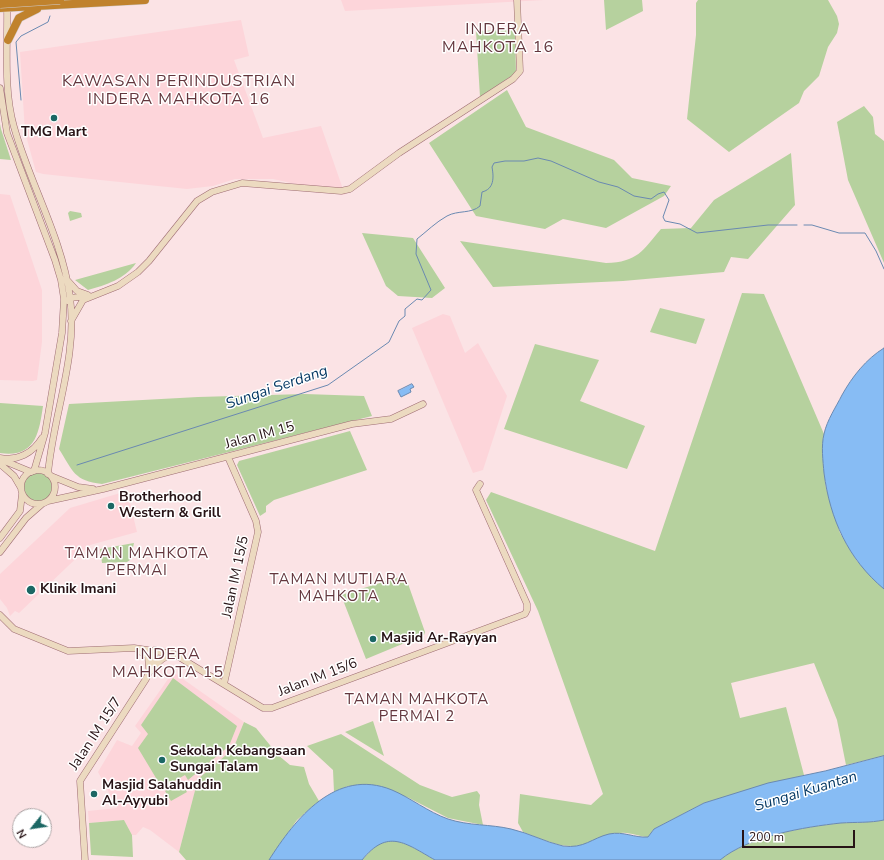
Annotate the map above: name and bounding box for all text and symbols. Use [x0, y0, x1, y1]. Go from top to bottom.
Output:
district label: INDERA MAHKOTA 16 [442, 20, 554, 58]
district label: KAWASAN PERINDUSTRIAN INDERA MAHKOTA 16 [62, 72, 296, 110]
marker: TMG Mart [49, 113, 59, 123]
place label: TMG Mart [21, 125, 87, 141]
water label: Sungai Serdang [224, 362, 330, 414]
street label: Jalan IM 15 [224, 419, 296, 453]
place label: Brotherhood Western & Grill [119, 490, 221, 522]
marker: Brotherhood Western & Grill [106, 501, 116, 511]
street label: Jalan IM 15/5 [219, 534, 253, 620]
district label: TAMAN MAHKOTA PERMAI [65, 545, 209, 580]
district label: TAMAN MUTIARA MAHKOTA [270, 571, 408, 606]
place label: Klinik Imani [40, 582, 116, 598]
marker: Klinik Imani [25, 584, 37, 596]
place label: Masjid Ar-Rayyan [381, 631, 497, 647]
marker: Masjid Ar-Rayyan [368, 634, 378, 644]
district label: INDERA MAHKOTA 15 [112, 645, 224, 683]
street label: Jalan IM 15/6 [276, 655, 360, 701]
district label: TAMAN MAHKOTA PERMAI 2 [345, 691, 489, 726]
street label: Jalan IM 15/7 [66, 694, 126, 774]
place label: Sekolah Kebangsaan Sungai Talam [170, 744, 306, 776]
marker: Sekolah Kebangsaan Sungai Talam [157, 755, 167, 765]
water label: Sungai Kuantan [753, 768, 859, 816]
place label: Masjid Salahuddin Al-Ayyubi [102, 778, 221, 810]
marker: Masjid Salahuddin Al-Ayyubi [89, 789, 99, 799]
north arrow [12, 808, 52, 848]
scale bar [744, 822, 857, 848]
text: N [13, 826, 31, 841]
text: 200 m [749, 829, 784, 845]

